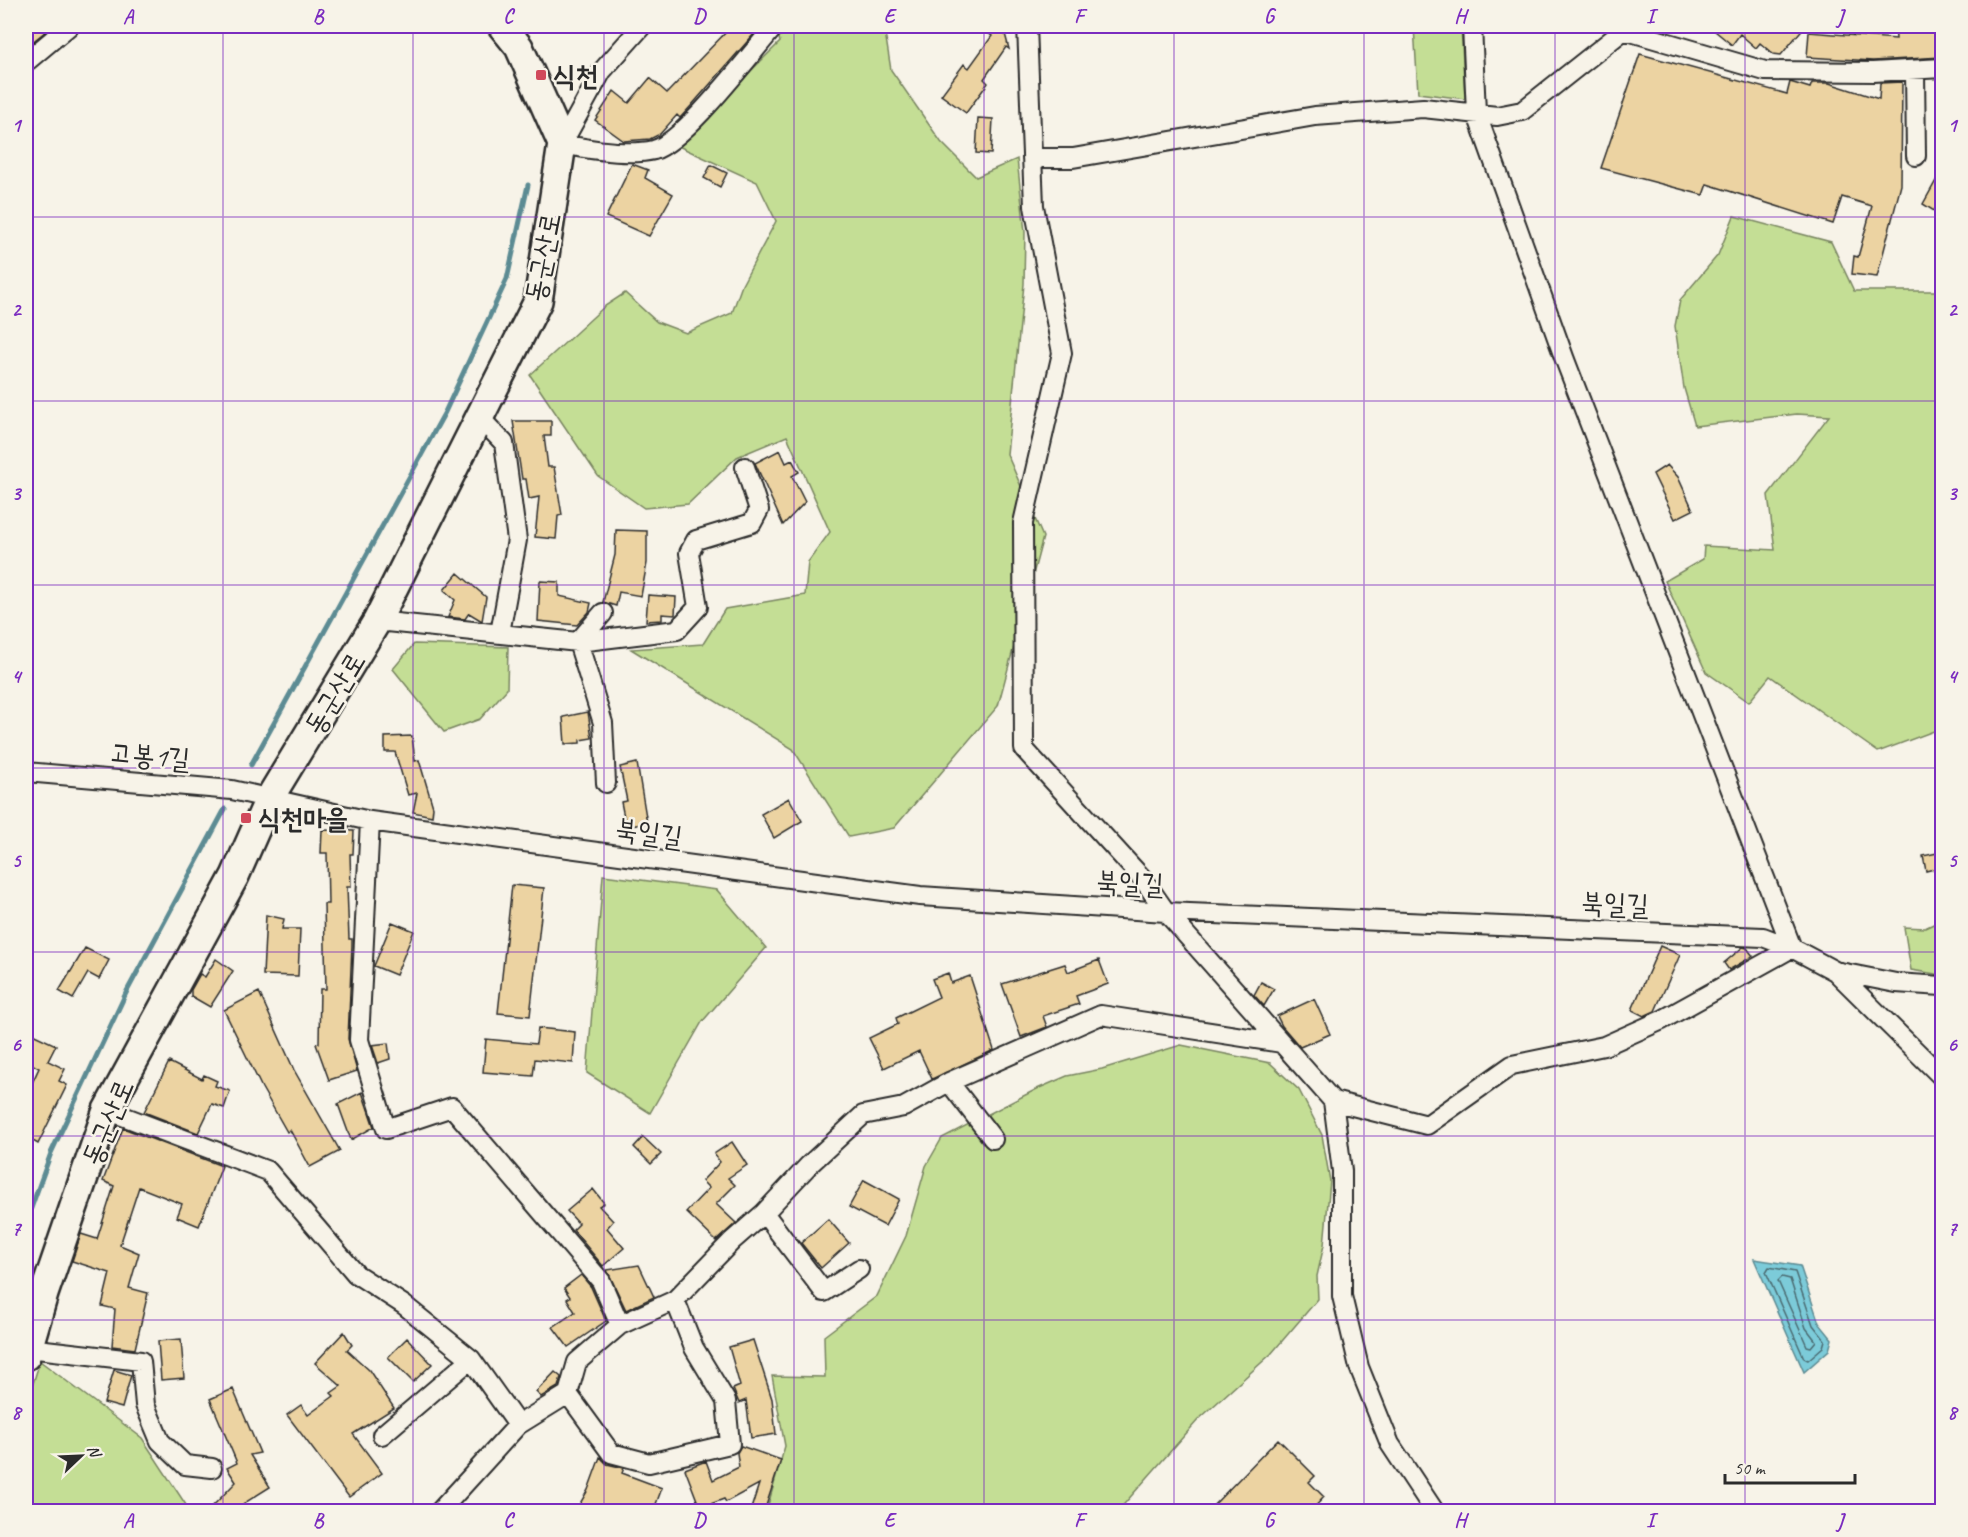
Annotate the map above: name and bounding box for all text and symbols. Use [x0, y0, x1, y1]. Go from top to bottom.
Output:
text: A [123, 4, 135, 29]
text: B [313, 4, 325, 29]
text: C [503, 4, 515, 29]
text: D [693, 4, 707, 29]
text: E [884, 4, 898, 29]
text: F [1074, 4, 1088, 29]
text: G [1264, 4, 1277, 29]
text: H [1454, 4, 1469, 29]
text: I [1646, 4, 1659, 29]
text: J [1835, 4, 1847, 29]
place label: 식천 [553, 58, 598, 93]
marker: 식천 [534, 68, 548, 82]
text: 1 [12, 113, 23, 138]
text: 1 [1948, 113, 1959, 138]
street label: 동군산로 [517, 210, 568, 305]
text: 2 [12, 297, 23, 322]
text: 2 [1948, 297, 1959, 322]
text: 3 [12, 481, 23, 506]
text: 3 [1948, 481, 1959, 506]
street label: 동군산로 [296, 646, 373, 741]
text: 4 [12, 664, 24, 689]
text: 4 [1948, 664, 1960, 689]
street label: 고봉1길 [108, 735, 191, 776]
place label: 식천마을 [258, 801, 348, 836]
street label: 북일길 [613, 810, 685, 855]
marker: 식천마을 [239, 811, 253, 825]
text: 5 [12, 848, 23, 873]
text: 5 [1948, 848, 1959, 873]
street label: 북일길 [1095, 863, 1165, 902]
street label: 북일길 [1581, 885, 1649, 922]
text: 6 [11, 1032, 22, 1057]
text: 6 [1947, 1032, 1958, 1057]
street label: 동군산로 [74, 1074, 141, 1171]
text: 7 [12, 1216, 23, 1241]
text: 7 [1948, 1216, 1959, 1241]
text: 8 [12, 1400, 24, 1425]
text: 8 [1948, 1400, 1960, 1425]
north arrow [51, 1426, 111, 1486]
text: N [83, 1442, 106, 1462]
scale bar [1725, 1447, 1856, 1485]
text: 50 m [1734, 1457, 1767, 1479]
text: A [123, 1508, 135, 1533]
text: B [313, 1508, 325, 1533]
text: C [503, 1508, 515, 1533]
text: D [693, 1508, 707, 1533]
text: E [884, 1508, 898, 1533]
text: F [1074, 1508, 1088, 1533]
text: G [1264, 1508, 1277, 1533]
text: H [1454, 1508, 1469, 1533]
text: I [1646, 1508, 1659, 1533]
text: J [1835, 1508, 1847, 1533]

